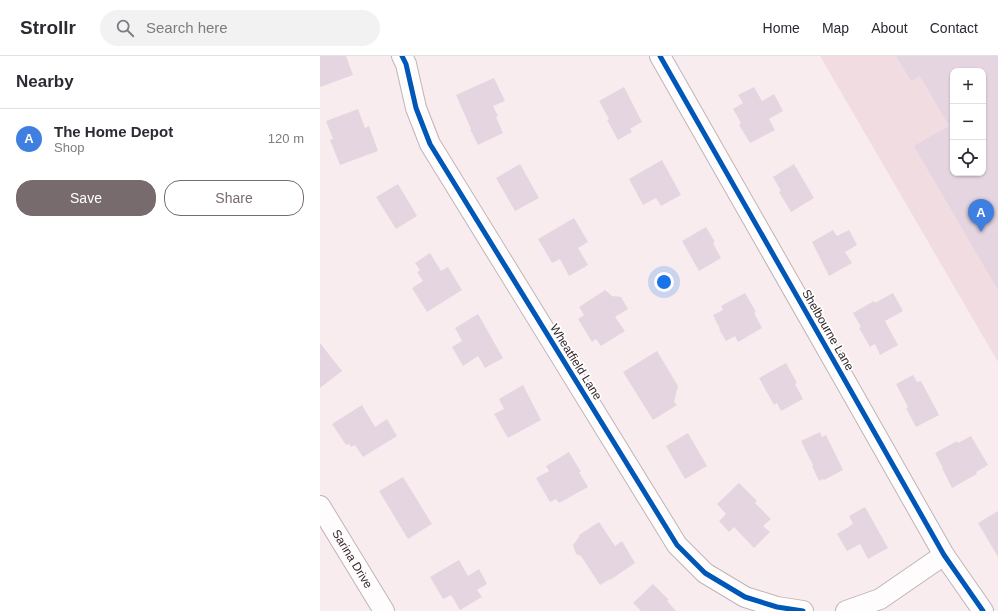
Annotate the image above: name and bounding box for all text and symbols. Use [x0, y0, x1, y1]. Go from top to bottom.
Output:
search box [100, 10, 380, 46]
text: Strollr [20, 17, 76, 38]
icon: search [114, 17, 136, 39]
text: Search here [146, 19, 228, 36]
text: Home [763, 20, 800, 36]
text: Map [822, 20, 849, 36]
text: About [871, 20, 908, 36]
text: Contact [930, 20, 978, 36]
map controls [950, 68, 986, 176]
button: + [950, 68, 986, 104]
text: Nearby [16, 72, 74, 91]
button: − [950, 104, 986, 140]
text: The Home Depot [54, 123, 173, 140]
text: A [24, 131, 34, 146]
text: 120 m [268, 131, 304, 146]
text: Shop [54, 140, 84, 155]
button: locate [950, 140, 986, 176]
button: Save [16, 180, 156, 216]
button: Share [164, 180, 304, 216]
pin: A [968, 199, 994, 232]
your location [654, 272, 674, 292]
street label: Shelbourne Lane [799, 287, 857, 373]
street label: Wheatfield Lane [547, 322, 605, 403]
street label: Sarina Drive [329, 527, 376, 591]

